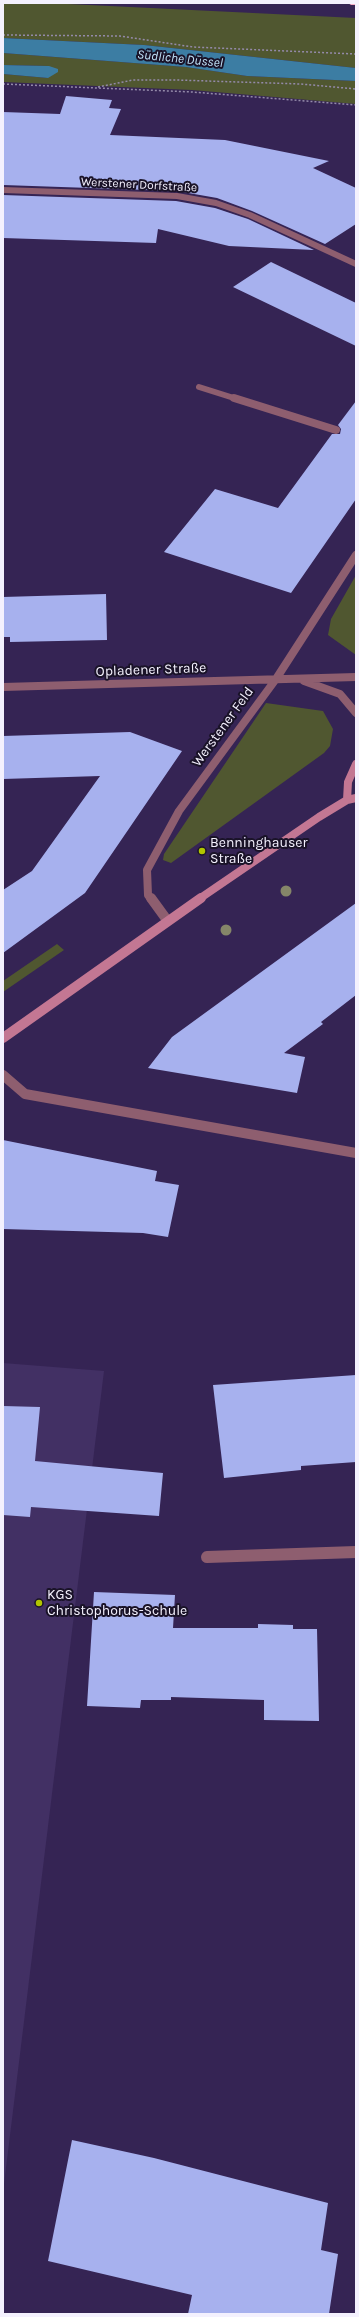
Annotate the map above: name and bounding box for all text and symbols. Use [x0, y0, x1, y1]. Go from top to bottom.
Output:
water label: Südliche Düssel [136, 47, 224, 71]
street label: Werstener Dorfstraße [81, 175, 197, 195]
street label: Opladener Straße [95, 660, 207, 680]
street label: Werstener Feld [188, 684, 258, 770]
place label: Benninghauser Straße [210, 835, 308, 868]
marker: Benninghauser Straße [197, 846, 207, 856]
place label: KGS Christophorus-Schule [47, 1587, 187, 1620]
marker: KGS Christophorus-Schule [34, 1598, 44, 1608]

